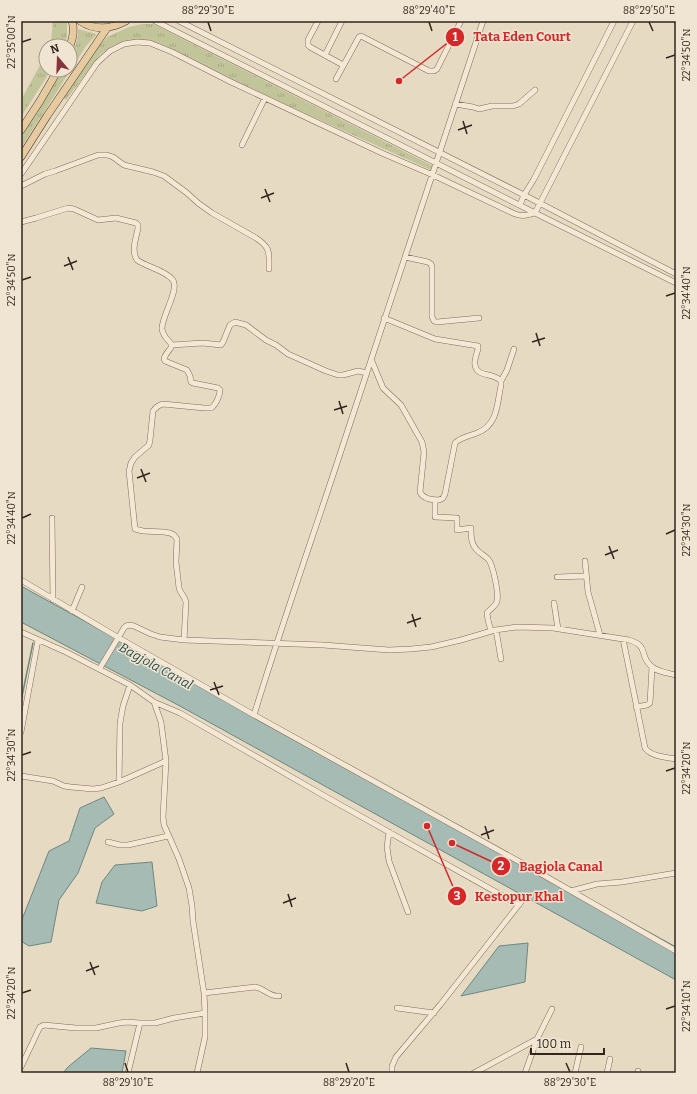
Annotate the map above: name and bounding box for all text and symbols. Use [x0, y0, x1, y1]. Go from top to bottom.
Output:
text: 88°29'30"E [182, 5, 234, 17]
text: 88°29'40"E [403, 5, 455, 17]
text: 88°29'50"E [623, 5, 675, 17]
text: 22°35'00"N [6, 15, 18, 69]
callout: Tata Eden Court [445, 24, 579, 49]
text: Tata Eden Court [473, 29, 571, 44]
text: 22°34'50"N [681, 29, 693, 81]
text: 1 [452, 30, 458, 44]
north arrow [38, 38, 78, 78]
text: N [49, 41, 62, 57]
text: 22°34'50"N [6, 254, 18, 306]
text: 22°34'40"N [681, 266, 693, 320]
text: 22°34'40"N [6, 491, 18, 545]
text: 22°34'30"N [681, 503, 693, 557]
water label: Bagjola Canal [117, 640, 196, 693]
text: 22°34'30"N [6, 728, 18, 782]
text: 22°34'20"N [681, 742, 693, 794]
callout: Bagjola Canal [491, 853, 610, 878]
text: 2 [498, 859, 505, 873]
text: Bagjola Canal [519, 859, 603, 875]
callout: Kestopur Khal [447, 883, 571, 908]
text: 3 [454, 889, 461, 903]
text: Kestopur Khal [475, 889, 563, 904]
text: 22°34'20"N [6, 967, 18, 1019]
text: 22°34'10"N [681, 980, 693, 1032]
scale bar [531, 1030, 604, 1056]
text: 100 m [537, 1037, 572, 1051]
text: 88°29'10"E [103, 1077, 153, 1089]
text: 88°29'20"E [323, 1077, 375, 1089]
text: 88°29'30"E [544, 1077, 596, 1089]

